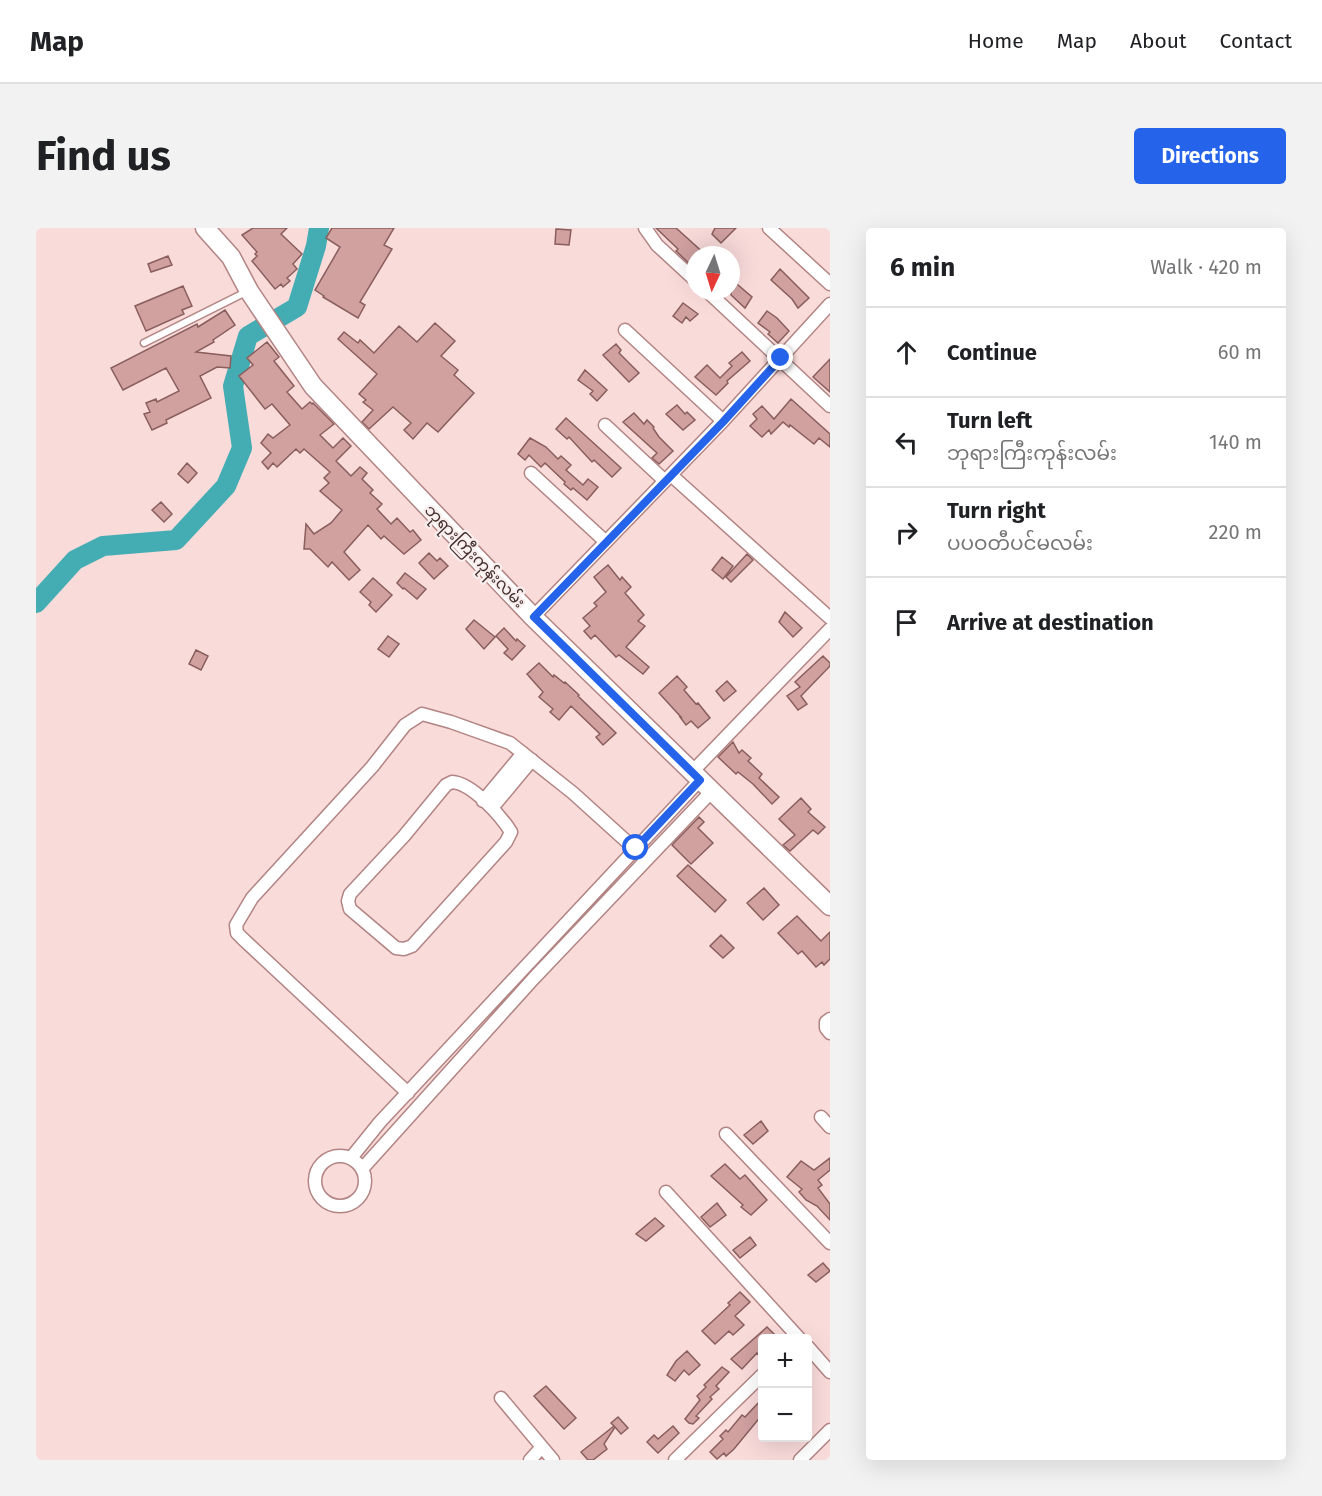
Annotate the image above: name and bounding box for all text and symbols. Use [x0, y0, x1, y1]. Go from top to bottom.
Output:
text: Map [30, 25, 84, 58]
text: Home [968, 28, 1024, 54]
text: Map [1057, 28, 1097, 54]
text: About [1130, 28, 1187, 54]
text: Contact [1220, 28, 1292, 54]
button: Directions [1134, 128, 1286, 184]
text: Find us [36, 131, 171, 181]
north arrow [686, 246, 740, 300]
text: 6 min [890, 252, 955, 283]
text: Walk · 420 m [1150, 255, 1262, 279]
icon: ahead [890, 336, 923, 369]
text: Continue [947, 339, 1037, 366]
text: 60 m [1218, 340, 1262, 364]
route end [767, 344, 793, 370]
text: Turn left [947, 407, 1032, 434]
icon: left [890, 426, 923, 459]
text: 140 m [1209, 430, 1262, 454]
text: ဘုရားကြီးကုန်းလမ်း [947, 441, 1117, 465]
text: Turn right [947, 497, 1046, 524]
street label: ဘုရားကြီးကုန်းလမ်း [417, 499, 531, 615]
icon: right [890, 516, 923, 549]
text: 220 m [1209, 520, 1262, 544]
text: ပပဝတီပင်မလမ်း [947, 531, 1093, 555]
icon: arrive [890, 606, 923, 639]
text: Arrive at destination [947, 609, 1154, 636]
route start [622, 834, 648, 860]
map controls [758, 1334, 812, 1442]
button: + [758, 1334, 812, 1388]
button: − [758, 1388, 812, 1442]

